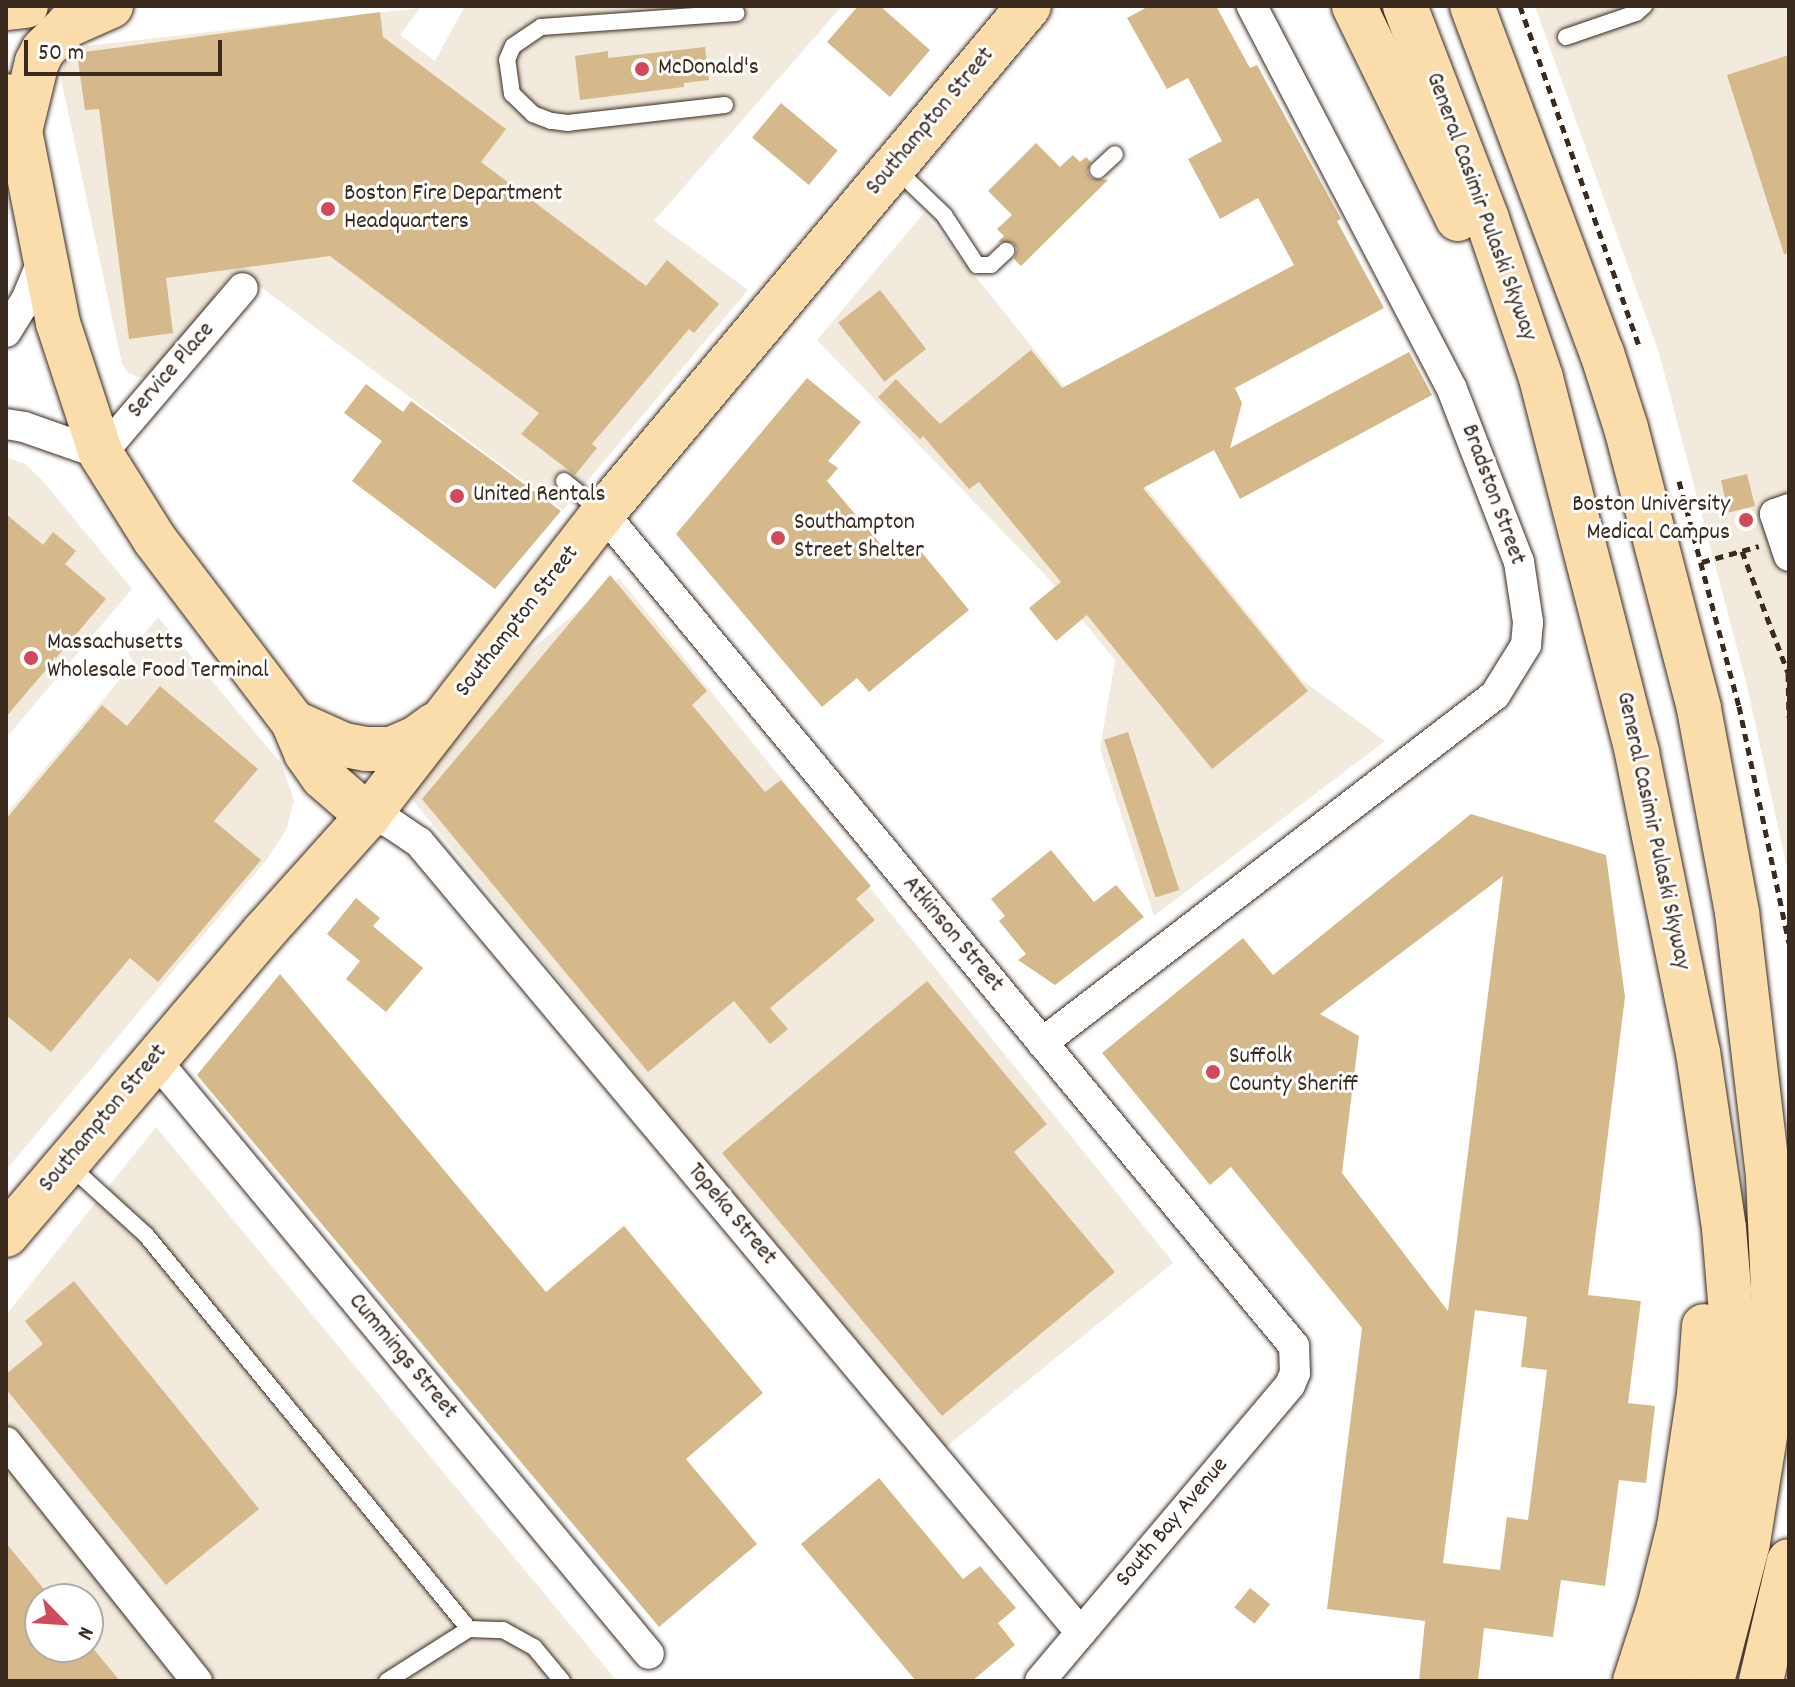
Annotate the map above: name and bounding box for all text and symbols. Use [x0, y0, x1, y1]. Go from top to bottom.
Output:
scale bar [28, 24, 226, 74]
text: 50 m [38, 37, 84, 71]
street label: Southampton Street [861, 42, 1001, 202]
place label: McDonald's [658, 55, 759, 83]
marker: McDonald's [633, 60, 651, 78]
street label: General Casimir Pulaski Skyway [1418, 69, 1542, 345]
place label: Boston Fire Department Headquarters [344, 181, 562, 237]
marker: Boston Fire Department Headquarters [319, 200, 337, 218]
street label: Service Place [122, 317, 222, 425]
street label: Bradston Street [1453, 421, 1531, 569]
place label: United Rentals [473, 482, 605, 510]
marker: United Rentals [448, 487, 466, 505]
place label: Boston University Medical Campus [1572, 492, 1730, 548]
place label: Southampton Street Shelter [794, 510, 924, 566]
marker: Boston University Medical Campus [1737, 511, 1755, 529]
marker: Southampton Street Shelter [769, 529, 787, 547]
street label: Southampton Street [450, 540, 586, 704]
place label: Massachusetts Wholesale Food Terminal [47, 630, 269, 686]
marker: Massachusetts Wholesale Food Terminal [22, 649, 40, 667]
street label: General Casimir Pulaski Skyway [1608, 690, 1696, 972]
street label: Atkinson Street [895, 871, 1009, 999]
street label: Southampton Street [34, 1039, 174, 1199]
place label: Suffolk County Sheriff [1229, 1044, 1359, 1100]
marker: Suffolk County Sheriff [1204, 1063, 1222, 1081]
street label: Topeka Street [680, 1158, 782, 1272]
street label: Cummings Street [341, 1288, 463, 1426]
street label: South Bay Avenue [1110, 1452, 1236, 1594]
north arrow [24, 1583, 104, 1663]
text: N [68, 1621, 101, 1644]

